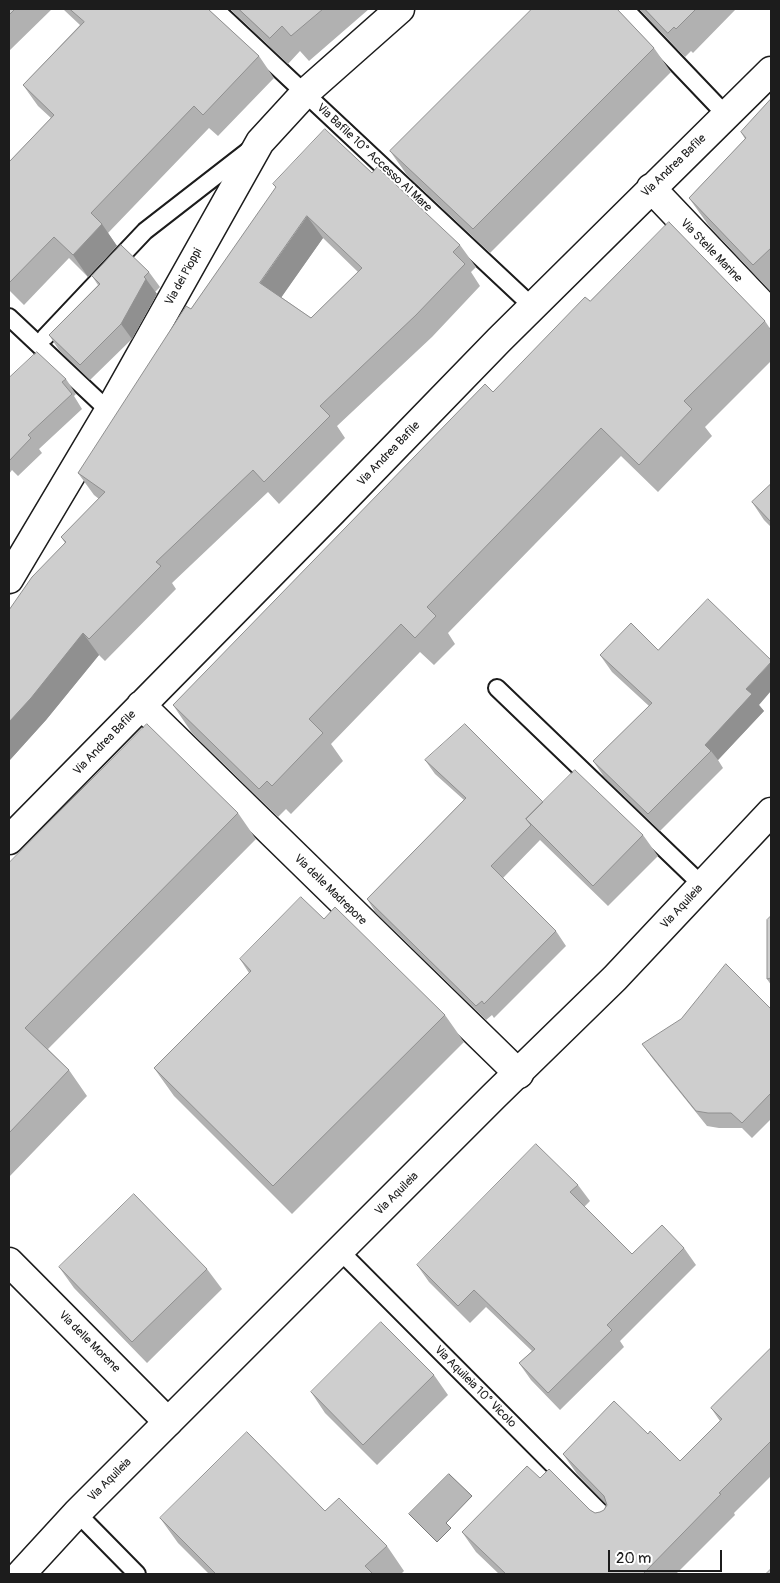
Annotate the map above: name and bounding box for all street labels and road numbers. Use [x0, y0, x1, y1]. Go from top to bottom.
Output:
street label: Via Bafile 10° Accesso Al Mare [313, 101, 435, 215]
street label: Via Andrea Bafile [639, 132, 709, 200]
street label: Via Stelle Marine [677, 216, 745, 286]
street label: Via dei Pioppi [162, 246, 206, 308]
street label: Via Andrea Bafile [355, 419, 423, 489]
street label: Via Andrea Bafile [71, 708, 139, 778]
street label: Via delle Madrepore [291, 852, 369, 928]
street label: Via Aquileia [658, 882, 706, 932]
street label: Via Aquileia [372, 1169, 422, 1219]
street label: Via delle Morene [55, 1308, 123, 1376]
street label: Via Aquileia 10° Vicolo [431, 1343, 519, 1431]
street label: Via Aquileia [85, 1455, 135, 1505]

